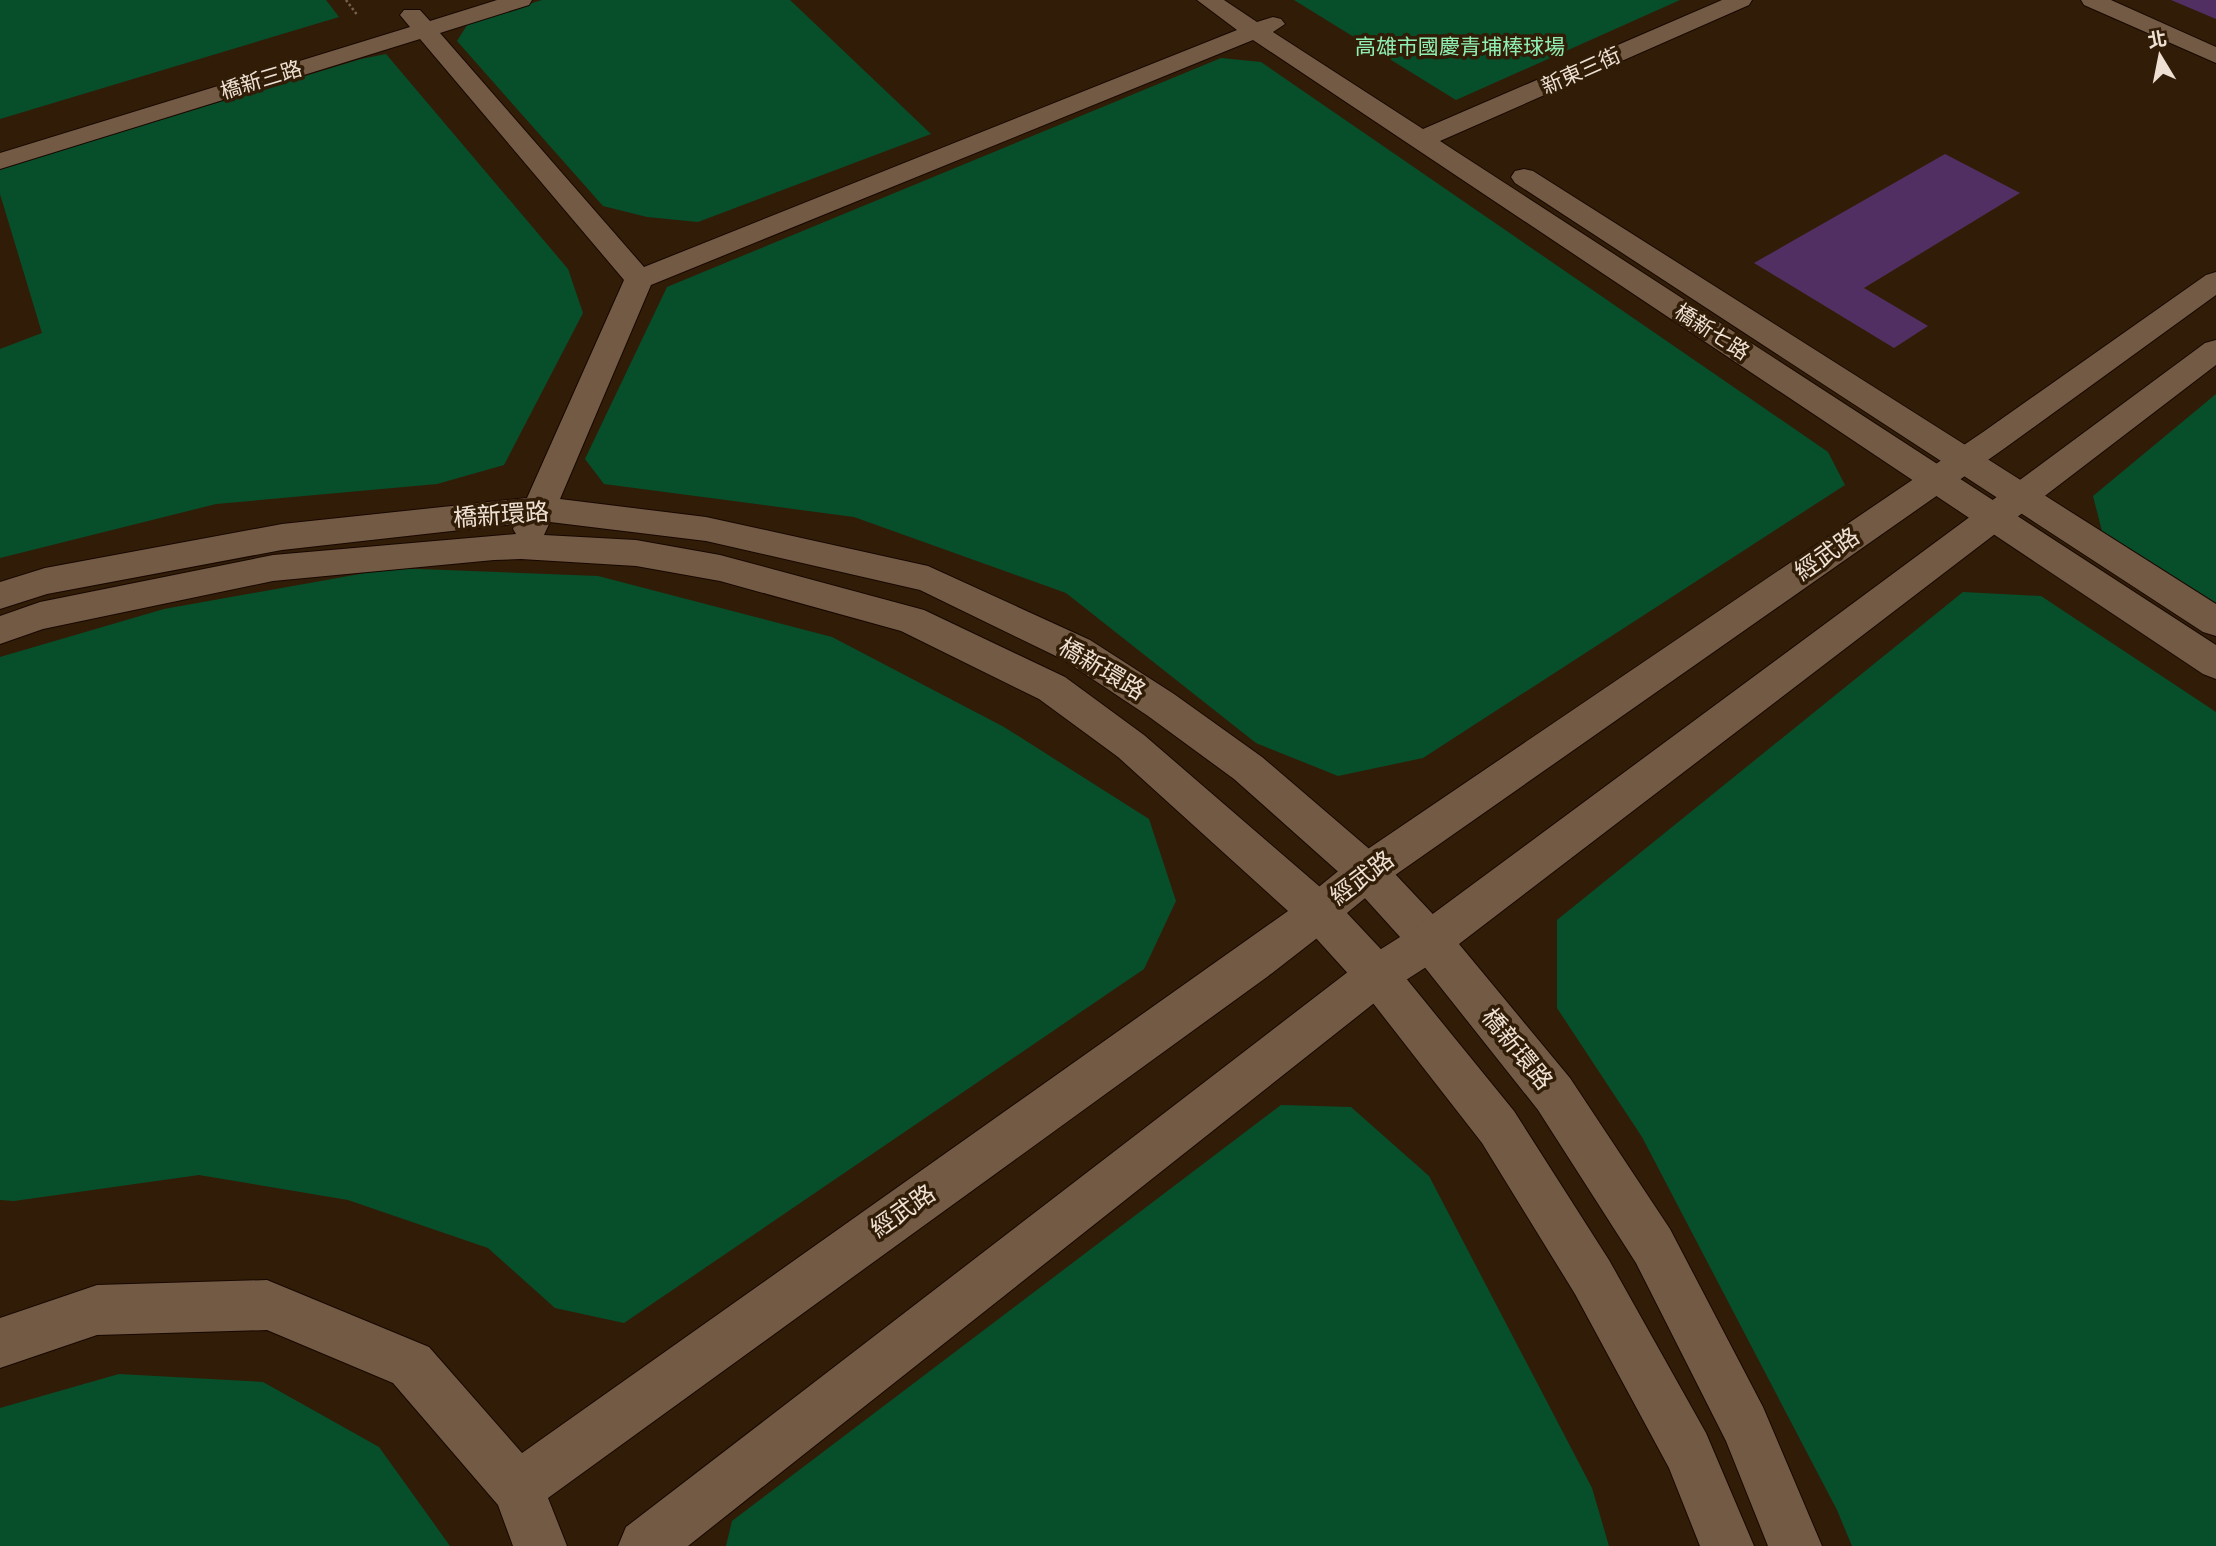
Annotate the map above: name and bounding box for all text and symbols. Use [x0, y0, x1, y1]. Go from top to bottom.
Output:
north arrow [2125, 21, 2195, 91]
text: 北 [2146, 26, 2168, 53]
park label: 高雄市國慶青埔棒球場 [1355, 32, 1565, 60]
street label: 新東三街 [1537, 40, 1625, 100]
street label: 橋新三路 [216, 53, 305, 105]
street label: 橋新七路 [1670, 297, 1755, 366]
street label: 橋新環路 [452, 495, 550, 533]
street label: 經武路 [1788, 519, 1865, 587]
street label: 橋新環路 [1053, 630, 1152, 707]
street label: 經武路 [1323, 843, 1400, 912]
street label: 橋新環路 [1475, 1001, 1560, 1096]
street label: 經武路 [864, 1176, 941, 1244]

